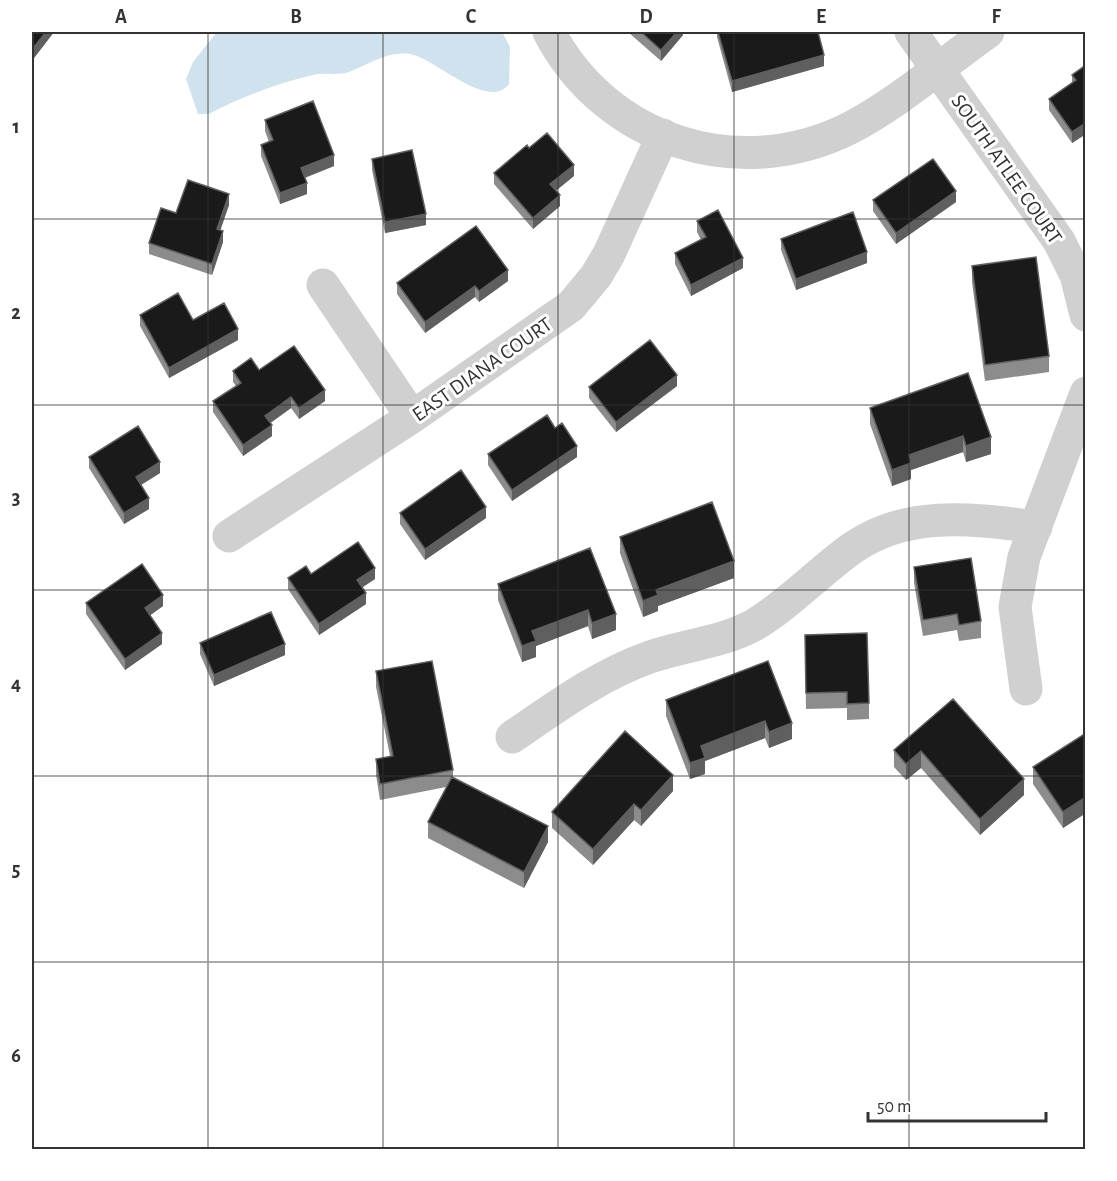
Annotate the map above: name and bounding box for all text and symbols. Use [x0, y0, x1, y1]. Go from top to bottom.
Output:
text: A [115, 7, 127, 27]
text: B [290, 7, 302, 27]
text: C [466, 7, 477, 27]
text: D [639, 7, 653, 27]
text: E [816, 7, 826, 27]
text: F [991, 7, 1001, 27]
street label: SOUTH ATLEE COURT [947, 91, 1066, 248]
text: 1 [12, 117, 20, 137]
text: 2 [11, 303, 21, 323]
street label: EAST DIANA COURT [409, 313, 556, 425]
text: 3 [12, 488, 20, 508]
text: 4 [11, 674, 21, 694]
text: 5 [12, 860, 20, 880]
text: 6 [11, 1046, 21, 1066]
scale bar [868, 1085, 1046, 1123]
text: 50 m [877, 1098, 911, 1116]

